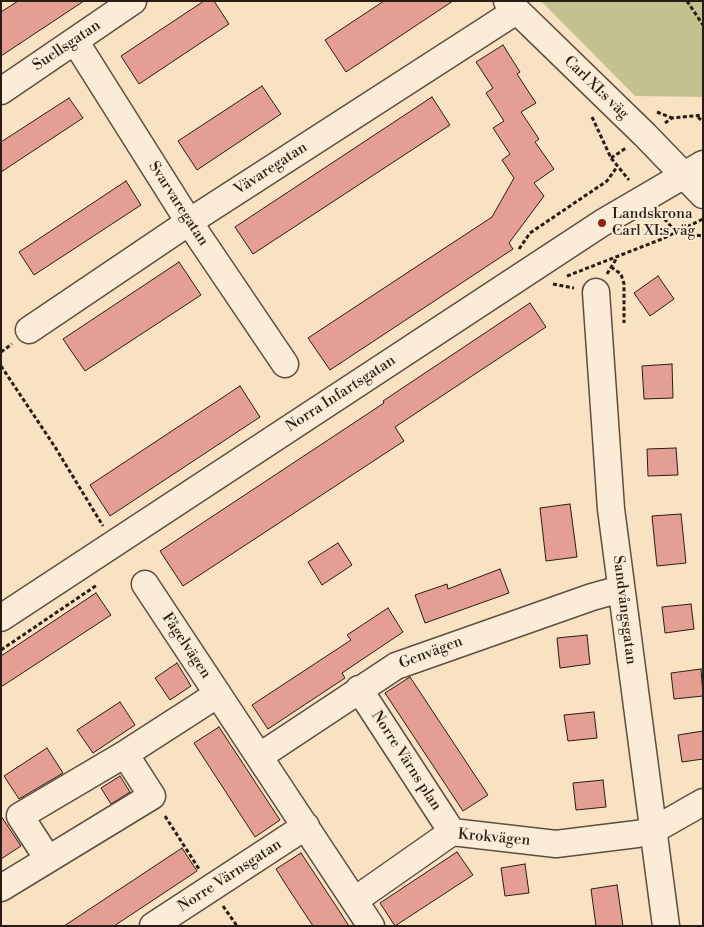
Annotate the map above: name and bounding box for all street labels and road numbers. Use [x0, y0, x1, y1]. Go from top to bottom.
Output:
street label: Suellsgatan [30, 17, 104, 75]
street label: Carl XI:s väg [560, 53, 632, 123]
street label: Vävaregatan [231, 139, 311, 199]
street label: Svarvaregatan [144, 158, 212, 250]
street label: Norra Infartsgatan [283, 352, 399, 436]
street label: Sandvångsgatan [608, 555, 640, 665]
street label: Fågelvägen [157, 610, 215, 682]
street label: Genvägen [397, 633, 465, 673]
street label: Norre Värns plan [367, 708, 445, 814]
street label: Krokvägen [457, 826, 531, 850]
street label: Norre Värnsgatan [175, 836, 285, 916]

